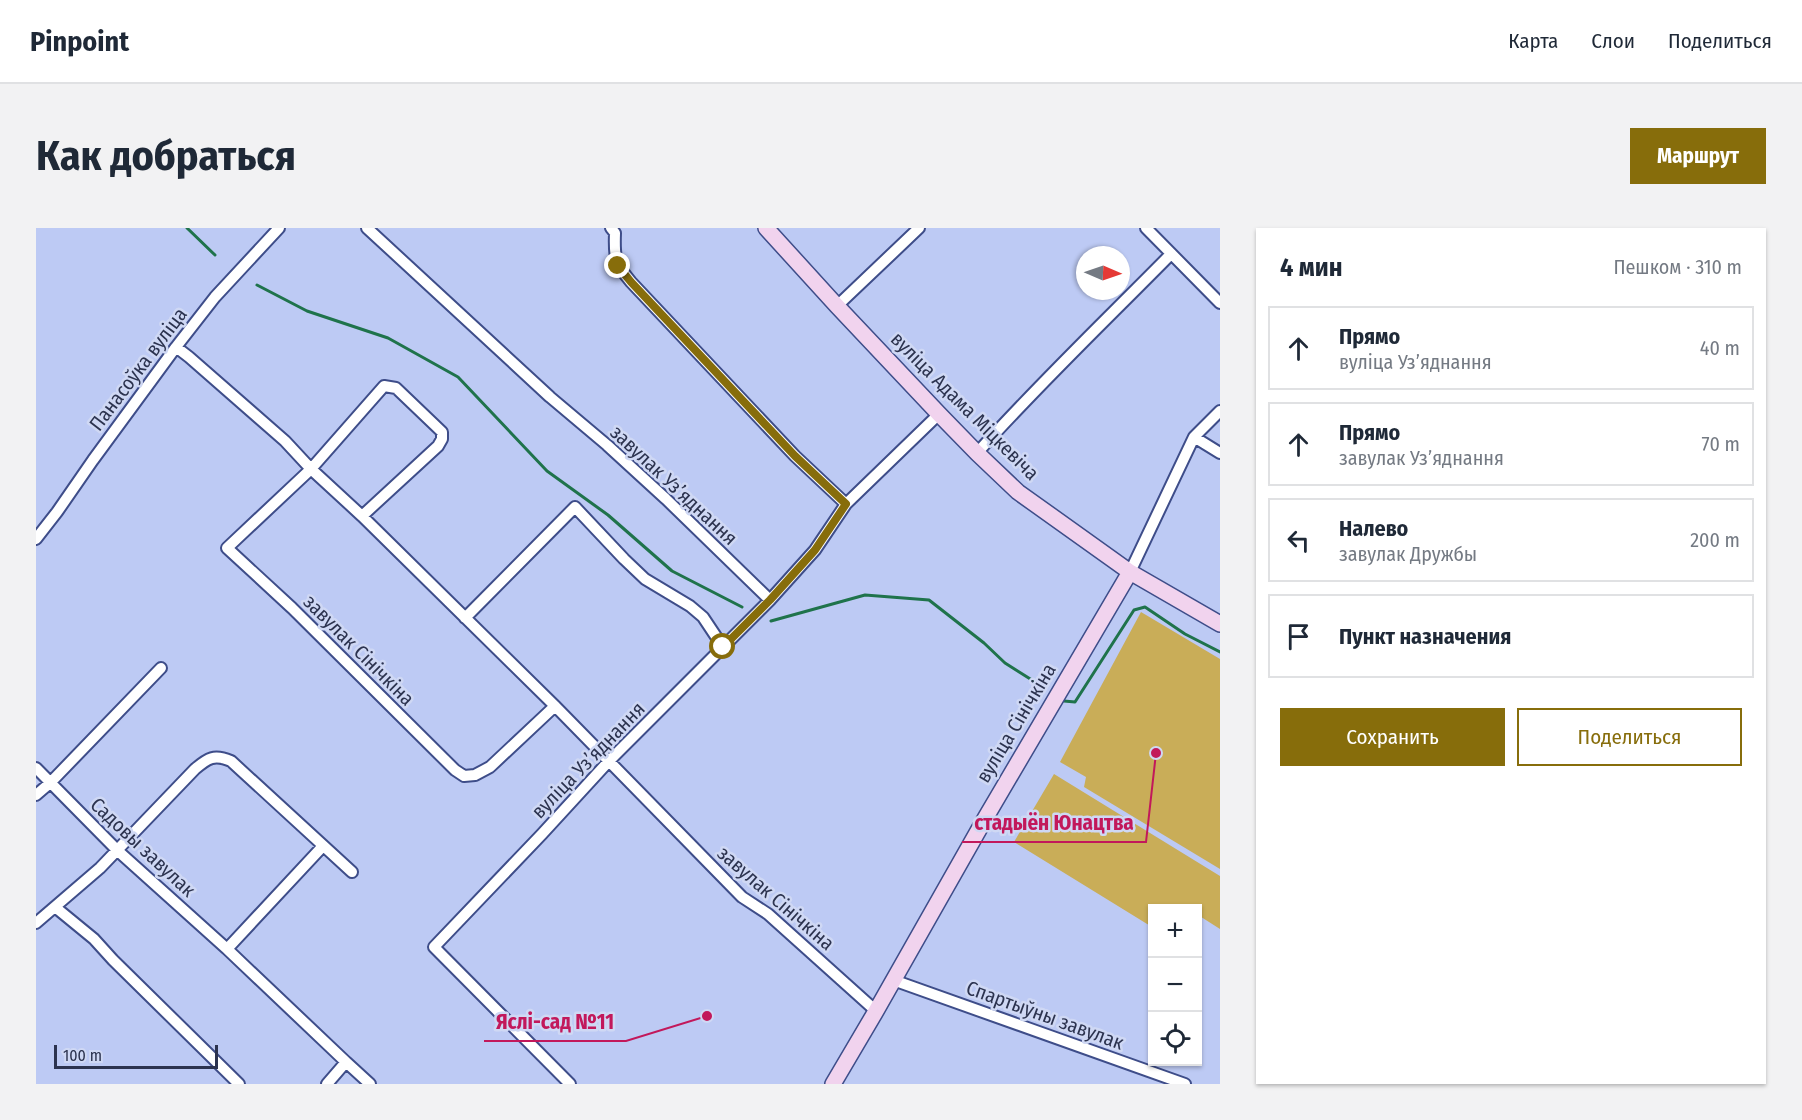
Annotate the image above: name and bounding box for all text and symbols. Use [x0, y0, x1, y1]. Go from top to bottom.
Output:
text: Pinpoint [30, 25, 129, 58]
text: Карта [1508, 28, 1558, 54]
text: Слои [1591, 28, 1635, 54]
text: Поделиться [1668, 28, 1772, 54]
button: Маршрут [1630, 128, 1766, 184]
text: Как добраться [36, 131, 296, 181]
north arrow [1076, 246, 1130, 300]
route end [604, 252, 630, 278]
text: 4 мин [1280, 252, 1342, 283]
text: Пешком · 310 m [1613, 255, 1742, 279]
street label: Панасоўка вуліца [84, 303, 192, 435]
text: Прямо [1339, 323, 1400, 350]
street label: вуліца Адама Міцкевіча [886, 327, 1044, 485]
icon: ahead [1282, 332, 1315, 365]
text: 40 m [1700, 336, 1740, 360]
text: вуліца Узʼяднання [1339, 350, 1492, 374]
text: Прямо [1339, 419, 1400, 446]
street label: завулак Узʼяднання [606, 420, 742, 550]
icon: ahead [1282, 428, 1315, 461]
text: 70 m [1702, 432, 1740, 456]
text: завулак Узʼяднання [1339, 446, 1504, 470]
text: Налево [1339, 515, 1408, 542]
icon: left [1282, 524, 1315, 557]
text: 200 m [1690, 528, 1740, 552]
text: завулак Дружбы [1339, 542, 1477, 566]
street label: завулак Сінічкіна [299, 590, 419, 710]
icon: arrive [1282, 620, 1315, 653]
text: Пункт назначения [1339, 623, 1511, 650]
route start [709, 633, 735, 659]
street label: вуліца Сінічкіна [971, 659, 1061, 787]
street label: вуліца Узʼяднання [526, 697, 650, 823]
button: Сохранить [1280, 708, 1505, 766]
button: Поделиться [1517, 708, 1742, 766]
street label: Садовы завулак [86, 792, 201, 902]
callout: стадыён Юнацтва [962, 803, 1146, 842]
text: стадыён Юнацтва [974, 810, 1134, 836]
street label: завулак Сінічкіна [713, 841, 839, 955]
map controls [1148, 904, 1202, 1066]
button: + [1148, 904, 1202, 958]
button: − [1148, 958, 1202, 1012]
street label: Спартыўны завулак [963, 975, 1128, 1055]
callout: Яслі-сад №11 [484, 1002, 626, 1041]
text: Яслі-сад №11 [496, 1009, 614, 1035]
button: locate [1148, 1012, 1202, 1066]
scale bar [54, 1042, 218, 1070]
text: 100 m [63, 1046, 102, 1065]

